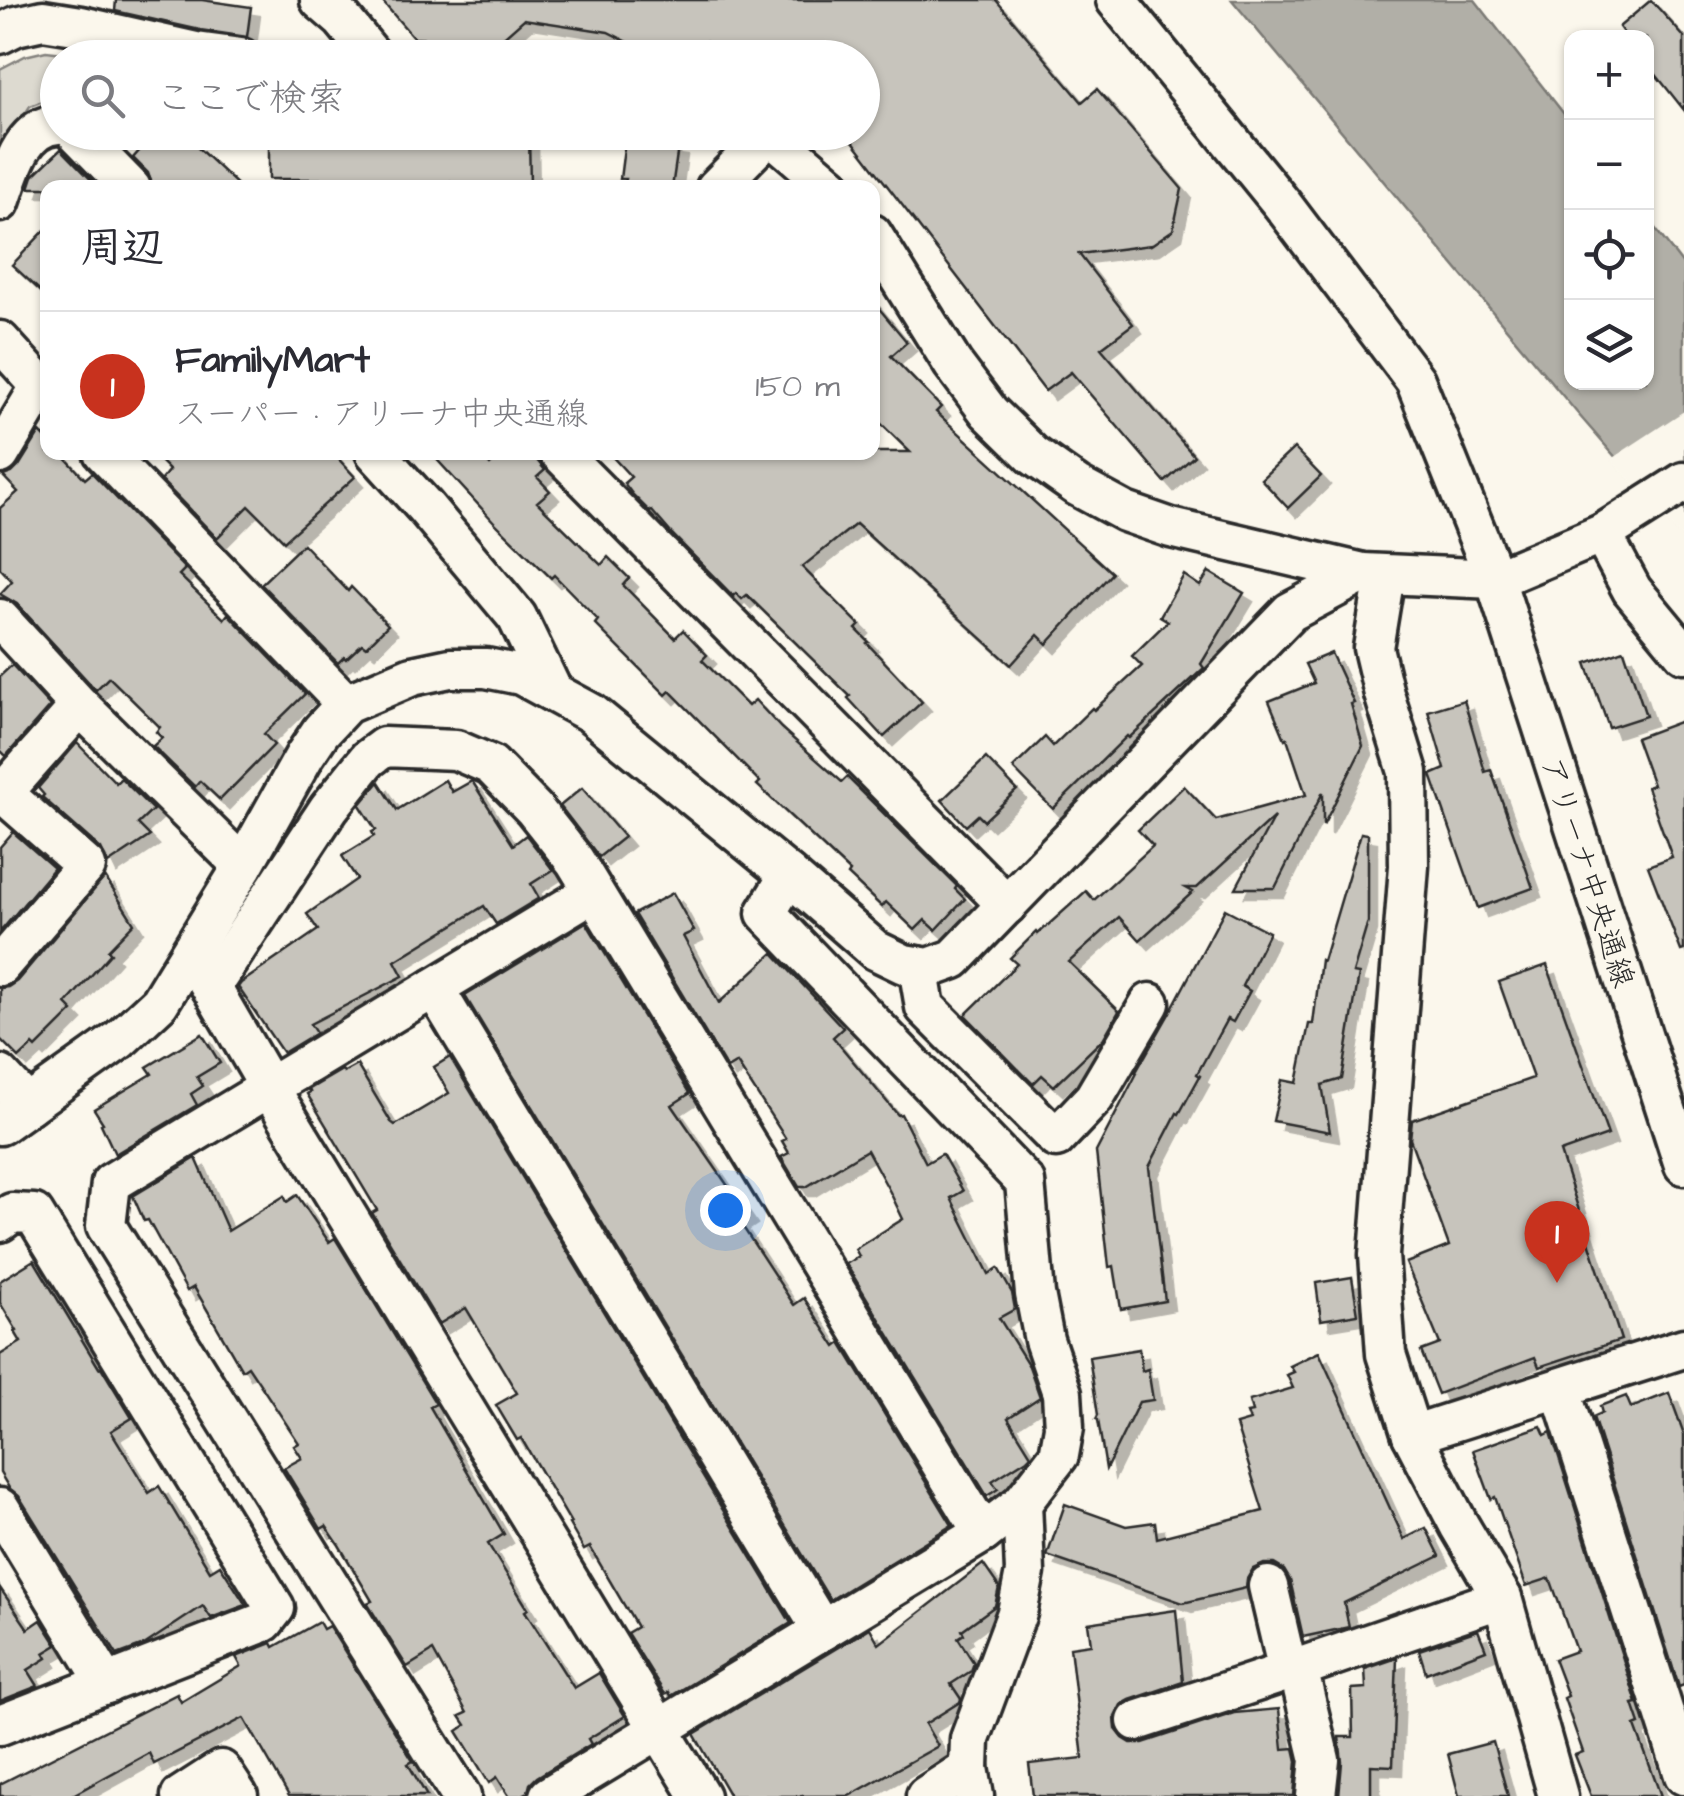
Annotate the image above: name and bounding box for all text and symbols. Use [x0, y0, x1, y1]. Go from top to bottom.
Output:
map controls [1564, 30, 1654, 390]
button: + [1564, 30, 1654, 120]
search box [40, 40, 880, 150]
icon: search [75, 68, 130, 123]
text: ここで検索 [155, 73, 345, 125]
button: − [1564, 120, 1654, 210]
button: locate [1564, 210, 1654, 300]
text: 周辺 [80, 220, 164, 278]
button: layers [1564, 300, 1654, 390]
text: FamilyMart [175, 335, 370, 387]
text: 1 [110, 364, 115, 409]
text: 150 m [755, 364, 840, 409]
text: スーパー · アリーナ中央通線 [175, 392, 588, 437]
street label: アリーナ中央通線 [1530, 752, 1644, 993]
your location [700, 1185, 751, 1236]
pin: 1 [1524, 1200, 1590, 1283]

